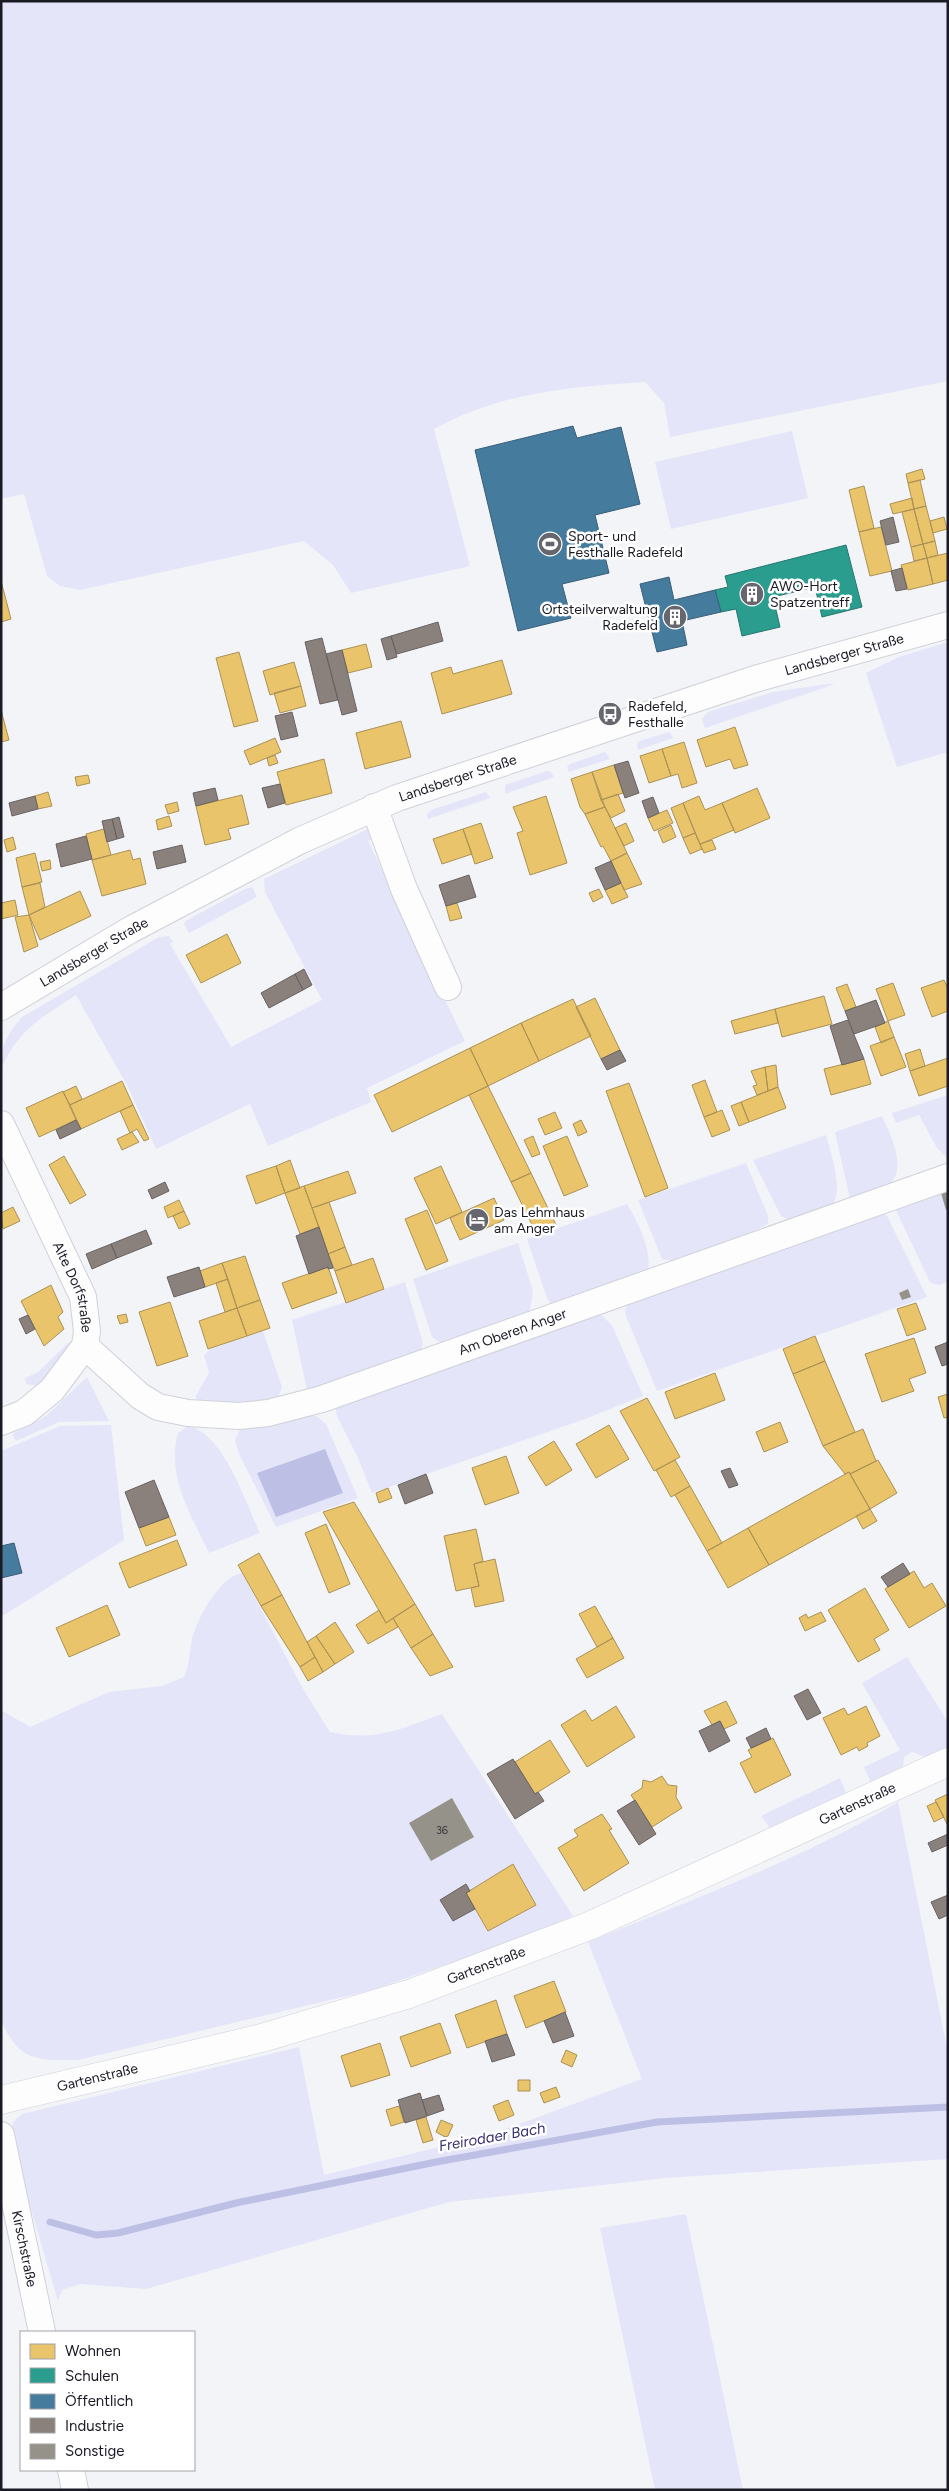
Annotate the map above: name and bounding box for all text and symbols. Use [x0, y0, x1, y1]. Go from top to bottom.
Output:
place label: Sport- und Festhalle Radefeld [568, 528, 683, 561]
sports icon: Sport- und Festhalle Radefeld [537, 531, 563, 557]
place label: AWO-Hort Spatzentreff [770, 578, 850, 611]
building icon: AWO-Hort Spatzentreff [739, 581, 765, 607]
place label: Ortsteilverwaltung Radefeld [542, 601, 658, 634]
building icon: Ortsteilverwaltung Radefeld [662, 604, 688, 630]
street label: Landsberger Straße [783, 630, 906, 679]
place label: Radefeld, Festhalle [628, 698, 687, 731]
bus stop icon: Radefeld, Festhalle [597, 701, 623, 727]
street label: Landsberger Straße [397, 751, 519, 806]
street label: Landsberger Straße [37, 914, 152, 991]
place label: Das Lehmhaus am Anger [494, 1204, 585, 1237]
hotel icon: Das Lehmhaus am Anger [464, 1207, 490, 1233]
street label: Alte Dorfstraße [49, 1239, 95, 1334]
street label: Am Oberen Anger [456, 1305, 569, 1359]
street label: Gartenstraße [816, 1779, 899, 1829]
house number: 36 [436, 1824, 448, 1837]
street label: Gartenstraße [445, 1943, 528, 1988]
street label: Gartenstraße [55, 2060, 140, 2095]
water label: Freirodaer Bach [437, 2119, 547, 2155]
street label: Kirschstraße [8, 2209, 40, 2289]
legend [20, 2331, 195, 2471]
text: Wohnen [65, 2342, 121, 2360]
text: Schulen [65, 2367, 119, 2385]
text: Öffentlich [65, 2392, 133, 2410]
text: Industrie [65, 2417, 124, 2435]
text: Sonstige [65, 2442, 124, 2460]

